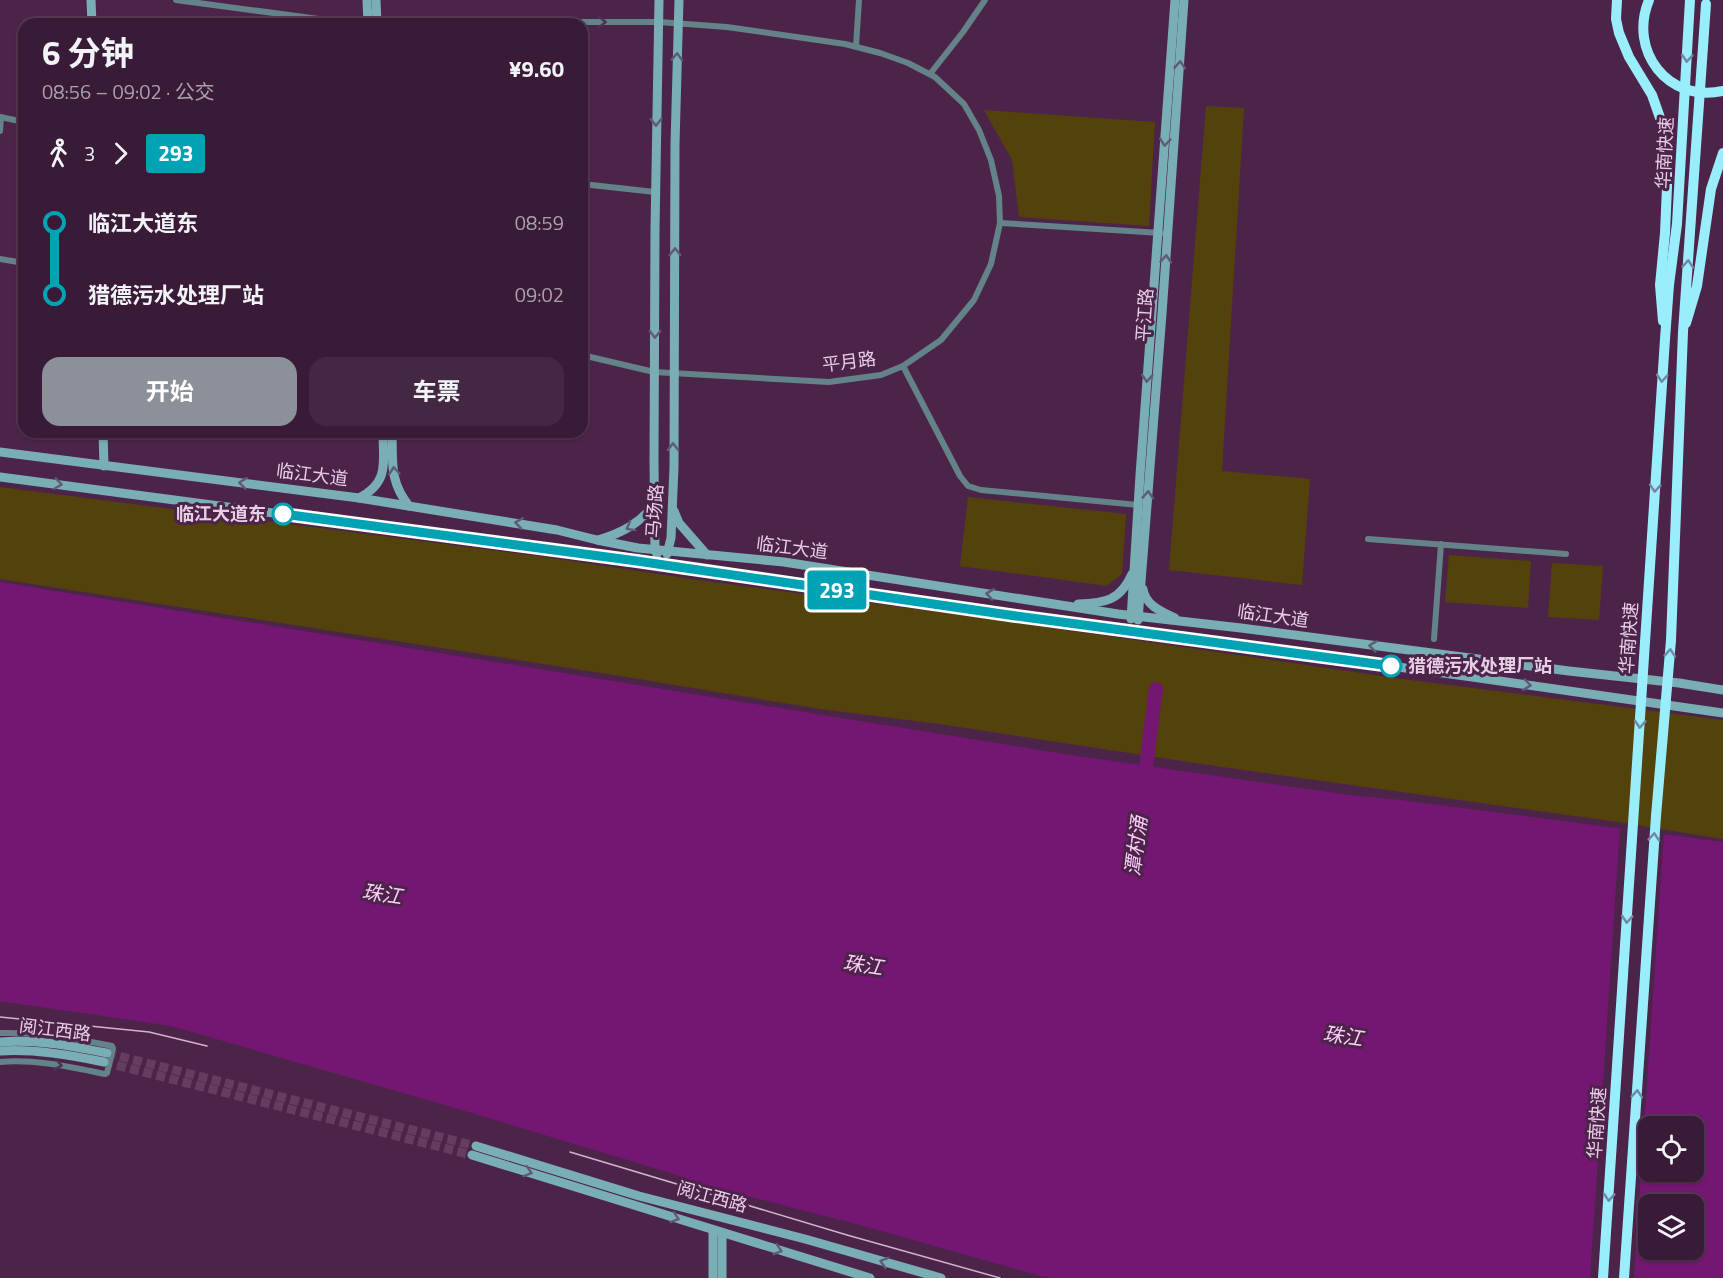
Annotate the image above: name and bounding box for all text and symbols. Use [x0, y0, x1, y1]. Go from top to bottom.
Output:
one-way arrow [597, 16, 606, 28]
text: 6 分钟 [42, 28, 134, 78]
text: ¥9.60 [509, 52, 564, 86]
one-way arrow [671, 52, 684, 61]
one-way arrow [1681, 54, 1694, 63]
one-way arrow [1173, 60, 1186, 69]
text: 08:56 – 09:02 · 公交 [42, 76, 215, 107]
street label: 华南快速 [1649, 116, 1680, 190]
one-way arrow [650, 118, 663, 127]
icon: walk [42, 137, 75, 170]
icon: forward [104, 137, 137, 170]
text: 293 [158, 137, 193, 169]
text: 3 [84, 138, 95, 169]
one-way arrow [1159, 138, 1172, 147]
text: 临江大道东 [88, 206, 198, 240]
text: 08:59 [515, 207, 564, 238]
one-way arrow [669, 247, 682, 256]
one-way arrow [1159, 255, 1172, 264]
one-way arrow [1682, 260, 1695, 269]
text: 猎德污水处理厂站 [88, 278, 264, 312]
text: 09:02 [515, 279, 564, 310]
street label: 平江路 [1129, 287, 1160, 343]
one-way arrow [648, 330, 661, 339]
street label: 平月路 [820, 345, 877, 378]
button: 开始 [42, 357, 297, 426]
button: 车票 [309, 357, 564, 426]
one-way arrow [1141, 374, 1154, 383]
one-way arrow [1656, 374, 1669, 383]
one-way arrow [667, 442, 679, 451]
street label: 临江大道 [275, 457, 349, 492]
one-way arrow [388, 466, 401, 475]
one-way arrow [53, 478, 63, 490]
one-way arrow [239, 478, 248, 490]
street label: 马场路 [639, 483, 670, 539]
one-way arrow [1649, 483, 1662, 492]
one-way arrow [1141, 491, 1154, 500]
place label: 临江大道东 [176, 500, 266, 527]
marker: 临江大道东 [272, 503, 294, 525]
one-way arrow [515, 518, 524, 530]
one-way arrow [625, 520, 636, 531]
street label: 临江大道 [755, 530, 829, 565]
line badge: 293 [802, 570, 872, 610]
text: 293 [819, 574, 855, 606]
one-way arrow [986, 588, 996, 601]
street label: 临江大道 [1236, 597, 1311, 634]
street label: 华南快速 [1613, 601, 1644, 675]
one-way arrow [1369, 641, 1378, 653]
one-way arrow [1663, 649, 1676, 658]
place label: 猎德污水处理厂站 [1408, 652, 1552, 679]
marker: 猎德污水处理厂站 [1380, 655, 1402, 677]
one-way arrow [1523, 679, 1532, 691]
one-way arrow [1634, 720, 1647, 729]
water label: 潭村涌 [1116, 812, 1155, 878]
one-way arrow [1648, 832, 1661, 841]
water label: 珠江 [360, 875, 406, 912]
one-way arrow [1620, 915, 1633, 924]
water label: 珠江 [841, 946, 887, 983]
street label: 阅江西路 [18, 1012, 92, 1047]
water label: 珠江 [1321, 1017, 1367, 1054]
one-way arrow [54, 1058, 63, 1070]
street label: 华南快速 [1581, 1086, 1612, 1160]
one-way arrow [1630, 1089, 1643, 1098]
map controls [1638, 1116, 1704, 1260]
button: locate [1638, 1116, 1704, 1182]
one-way arrow [522, 1165, 533, 1177]
street label: 阅江西路 [674, 1174, 750, 1219]
one-way arrow [1602, 1193, 1615, 1202]
button: layers [1638, 1194, 1704, 1260]
one-way arrow [669, 1211, 680, 1223]
one-way arrow [772, 1243, 783, 1255]
one-way arrow [880, 1257, 890, 1269]

